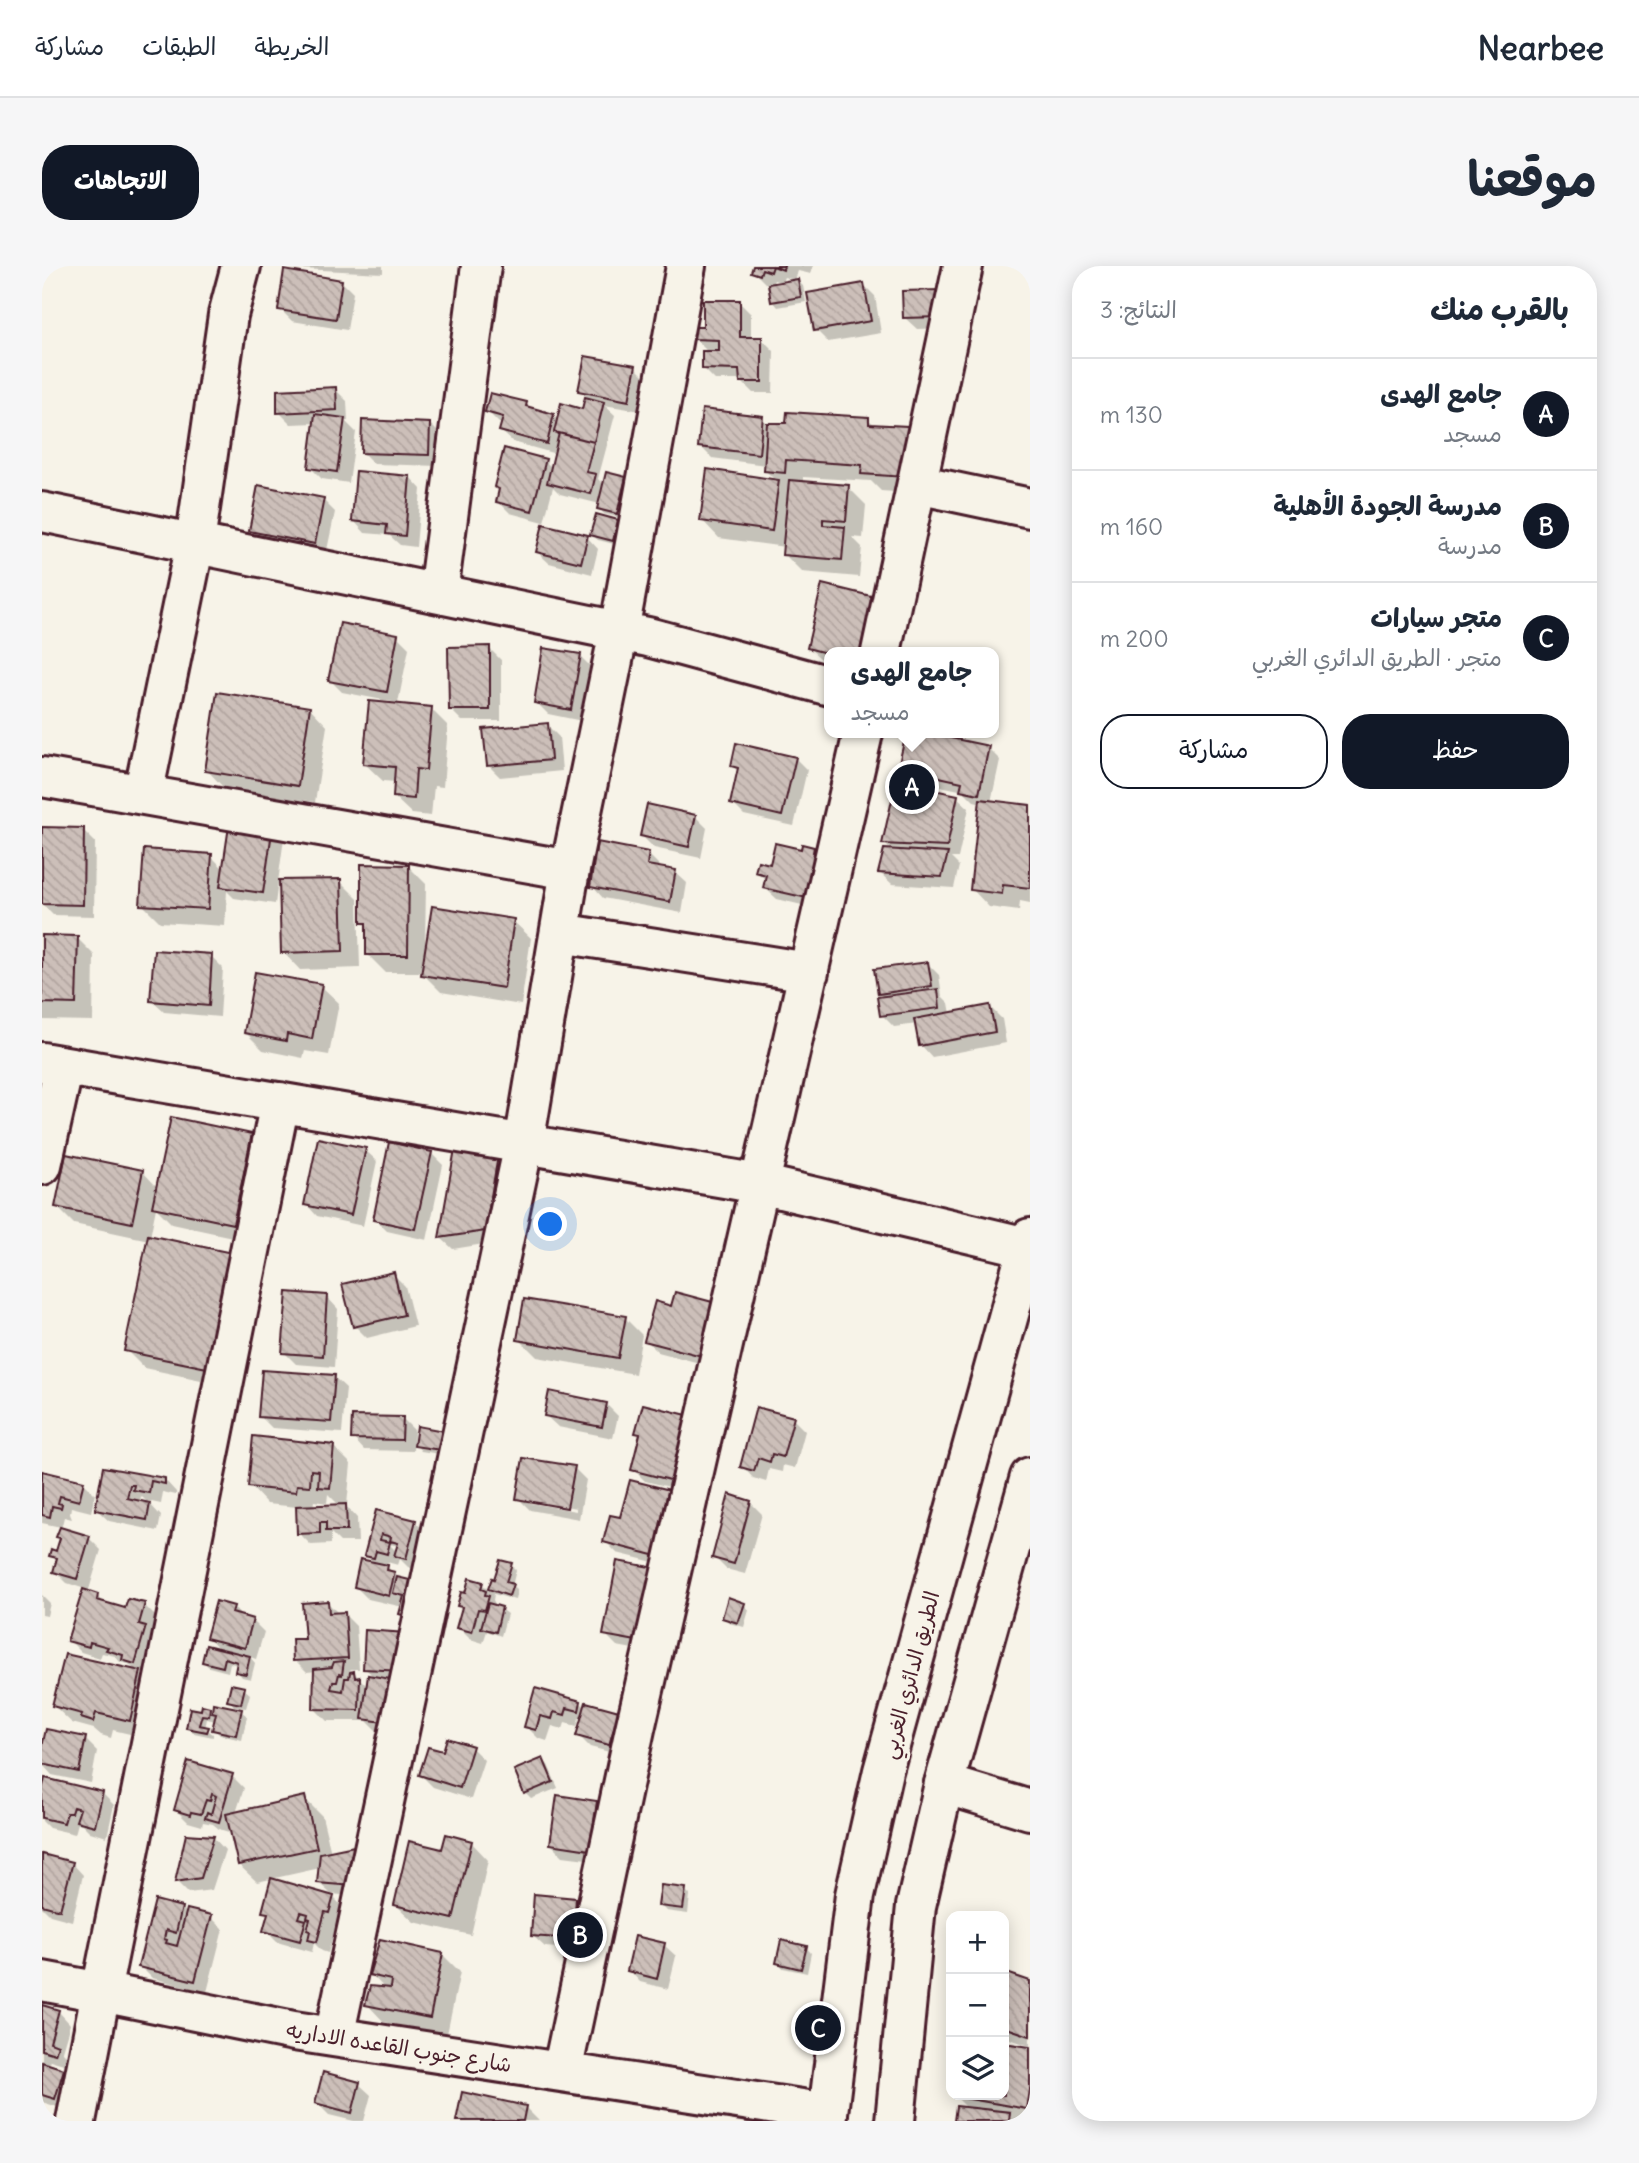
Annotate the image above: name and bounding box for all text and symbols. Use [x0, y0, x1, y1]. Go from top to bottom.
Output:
text: Nearbee [1478, 27, 1604, 69]
text: مشاركة [35, 31, 104, 61]
text: الطبقات [142, 31, 217, 61]
text: الخريطة [255, 31, 329, 61]
button: الاتجاهات [42, 145, 199, 220]
text: موقعنا [1467, 148, 1597, 209]
text: بالقرب منك [1430, 290, 1569, 328]
text: النتائج: 3 [1100, 295, 1177, 324]
text: جامع الهدى [1380, 377, 1502, 410]
text: 130 m [1100, 400, 1163, 429]
text: A [1539, 400, 1553, 429]
text: مسجد [1443, 419, 1502, 448]
text: مدرسة الجودة الأهلية [1273, 489, 1502, 522]
text: 160 m [1100, 512, 1163, 541]
text: B [1538, 512, 1554, 541]
text: مدرسة [1438, 531, 1502, 560]
text: متجر سيارات [1371, 601, 1502, 634]
text: 200 m [1100, 624, 1169, 653]
text: C [1538, 624, 1554, 653]
text: متجر · الطريق الدائري الغربي [1252, 643, 1502, 672]
popup [824, 647, 999, 738]
text: جامع الهدى [851, 655, 972, 688]
text: مسجد [851, 697, 910, 726]
button: مشاركة [1100, 714, 1328, 789]
button: حفظ [1342, 714, 1569, 789]
pin: A [889, 761, 935, 813]
your location [533, 1207, 567, 1241]
street label: الطريق الدائري الغربي [875, 1588, 951, 1763]
pin: B [557, 1909, 603, 1961]
map controls [946, 1911, 1009, 2100]
button: + [946, 1911, 1009, 1974]
button: − [946, 1974, 1009, 2037]
pin: C [795, 2002, 841, 2054]
street label: شارع جنوب القاعده الاداريه [284, 2016, 514, 2080]
button: layers [946, 2037, 1009, 2100]

